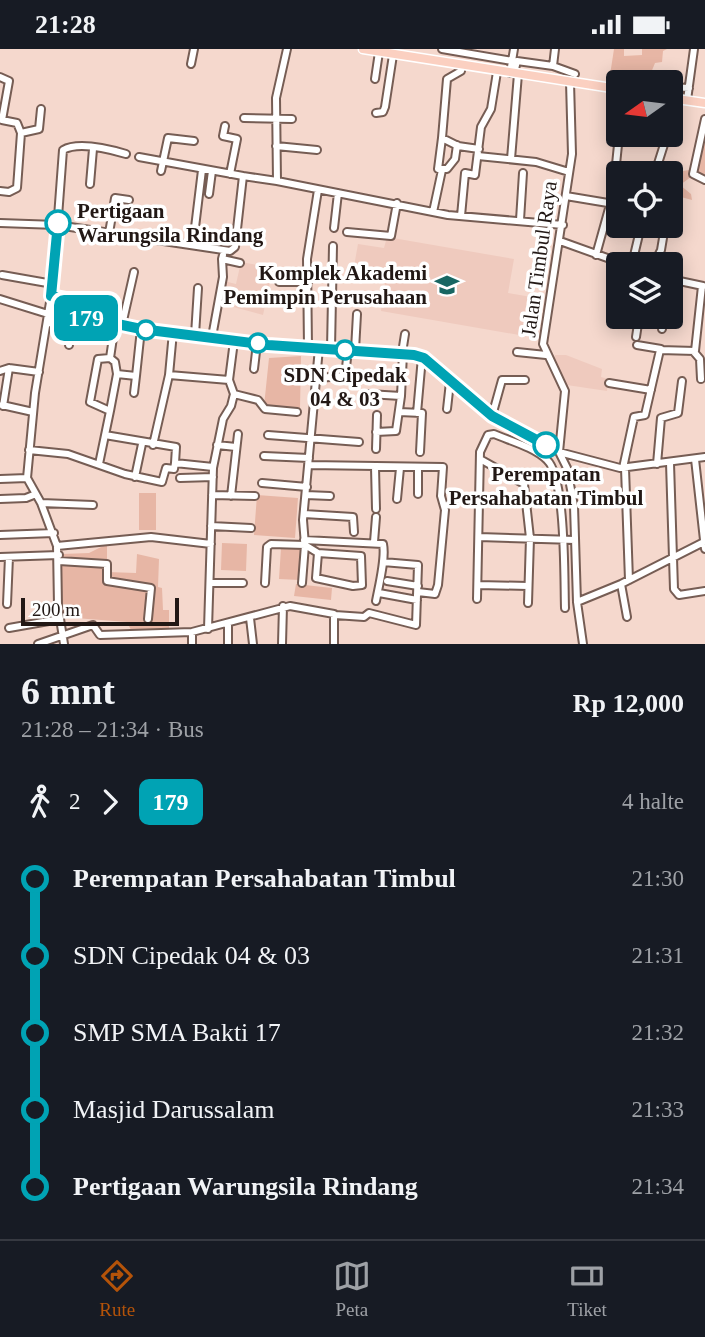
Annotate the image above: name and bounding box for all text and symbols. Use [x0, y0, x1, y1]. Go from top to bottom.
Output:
text: 21:28 [35, 10, 96, 39]
north arrow [606, 70, 682, 147]
map controls [606, 70, 683, 329]
button: locate [606, 161, 683, 238]
street label: Jalan Timbul Raya [516, 179, 562, 339]
place label: Pertigaan Warungsila Rindang [77, 199, 264, 247]
marker: Pertigaan Warungsila Rindang [45, 210, 71, 236]
button: layers [606, 252, 683, 329]
place label: Komplek Akademi Pemimpin Perusahaan [223, 261, 427, 309]
school or university icon: Komplek Akademi Pemimpin Perusahaan [433, 271, 461, 299]
line badge: 179 [46, 295, 126, 341]
text: 179 [68, 305, 104, 331]
unlabelled marker [136, 320, 156, 340]
unlabelled marker [248, 333, 268, 353]
marker: SDN Cipedak 04 & 03 [335, 340, 355, 360]
place label: SDN Cipedak 04 & 03 [283, 363, 407, 411]
marker: Perempatan Persahabatan Timbul [533, 432, 559, 458]
place label: Perempatan Persahabatan Timbul [449, 462, 644, 510]
scale bar [21, 595, 178, 627]
text: 200 m [32, 599, 80, 620]
text: 6 mnt [21, 670, 115, 712]
text: Rp 12,000 [573, 689, 684, 718]
text: 21:28 – 21:34 · Bus [21, 717, 204, 742]
icon: walk [21, 783, 59, 821]
icon: forward [91, 783, 129, 821]
text: 2 [69, 789, 81, 814]
text: 179 [153, 789, 189, 815]
text: 4 halte [622, 789, 684, 814]
text: Perempatan Persahabatan Timbul [73, 864, 456, 893]
text: 21:30 [632, 866, 684, 891]
text: SDN Cipedak 04 & 03 [73, 941, 310, 970]
text: 21:31 [632, 943, 684, 968]
text: SMP SMA Bakti 17 [73, 1018, 281, 1047]
text: 21:32 [632, 1020, 684, 1045]
text: Masjid Darussalam [73, 1095, 274, 1124]
text: 21:33 [632, 1097, 684, 1122]
text: Pertigaan Warungsila Rindang [73, 1172, 418, 1201]
text: 21:34 [632, 1174, 684, 1199]
tab: Rute [98, 1257, 136, 1321]
tab: Peta [333, 1257, 371, 1321]
tab: Tiket [567, 1257, 607, 1321]

